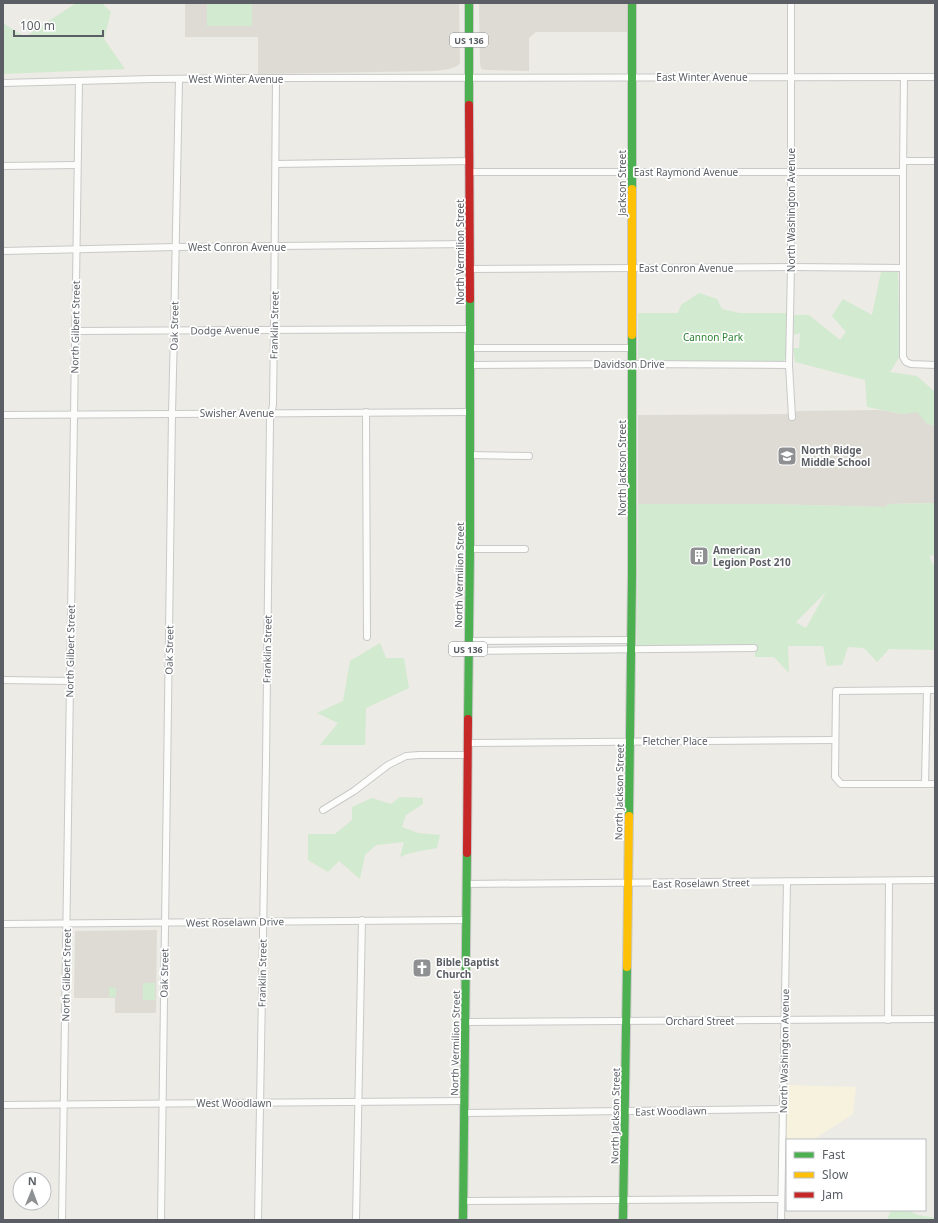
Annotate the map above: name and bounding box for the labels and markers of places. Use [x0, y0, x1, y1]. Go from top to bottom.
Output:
place label: North Ridge Middle School [801, 443, 870, 469]
school or university icon: North Ridge Middle School [776, 445, 798, 467]
place label: American Legion Post 210 [713, 543, 791, 569]
building icon: American Legion Post 210 [688, 545, 710, 567]
place label: Bible Baptist Church [436, 955, 500, 981]
church icon: Bible Baptist Church [411, 957, 433, 979]

